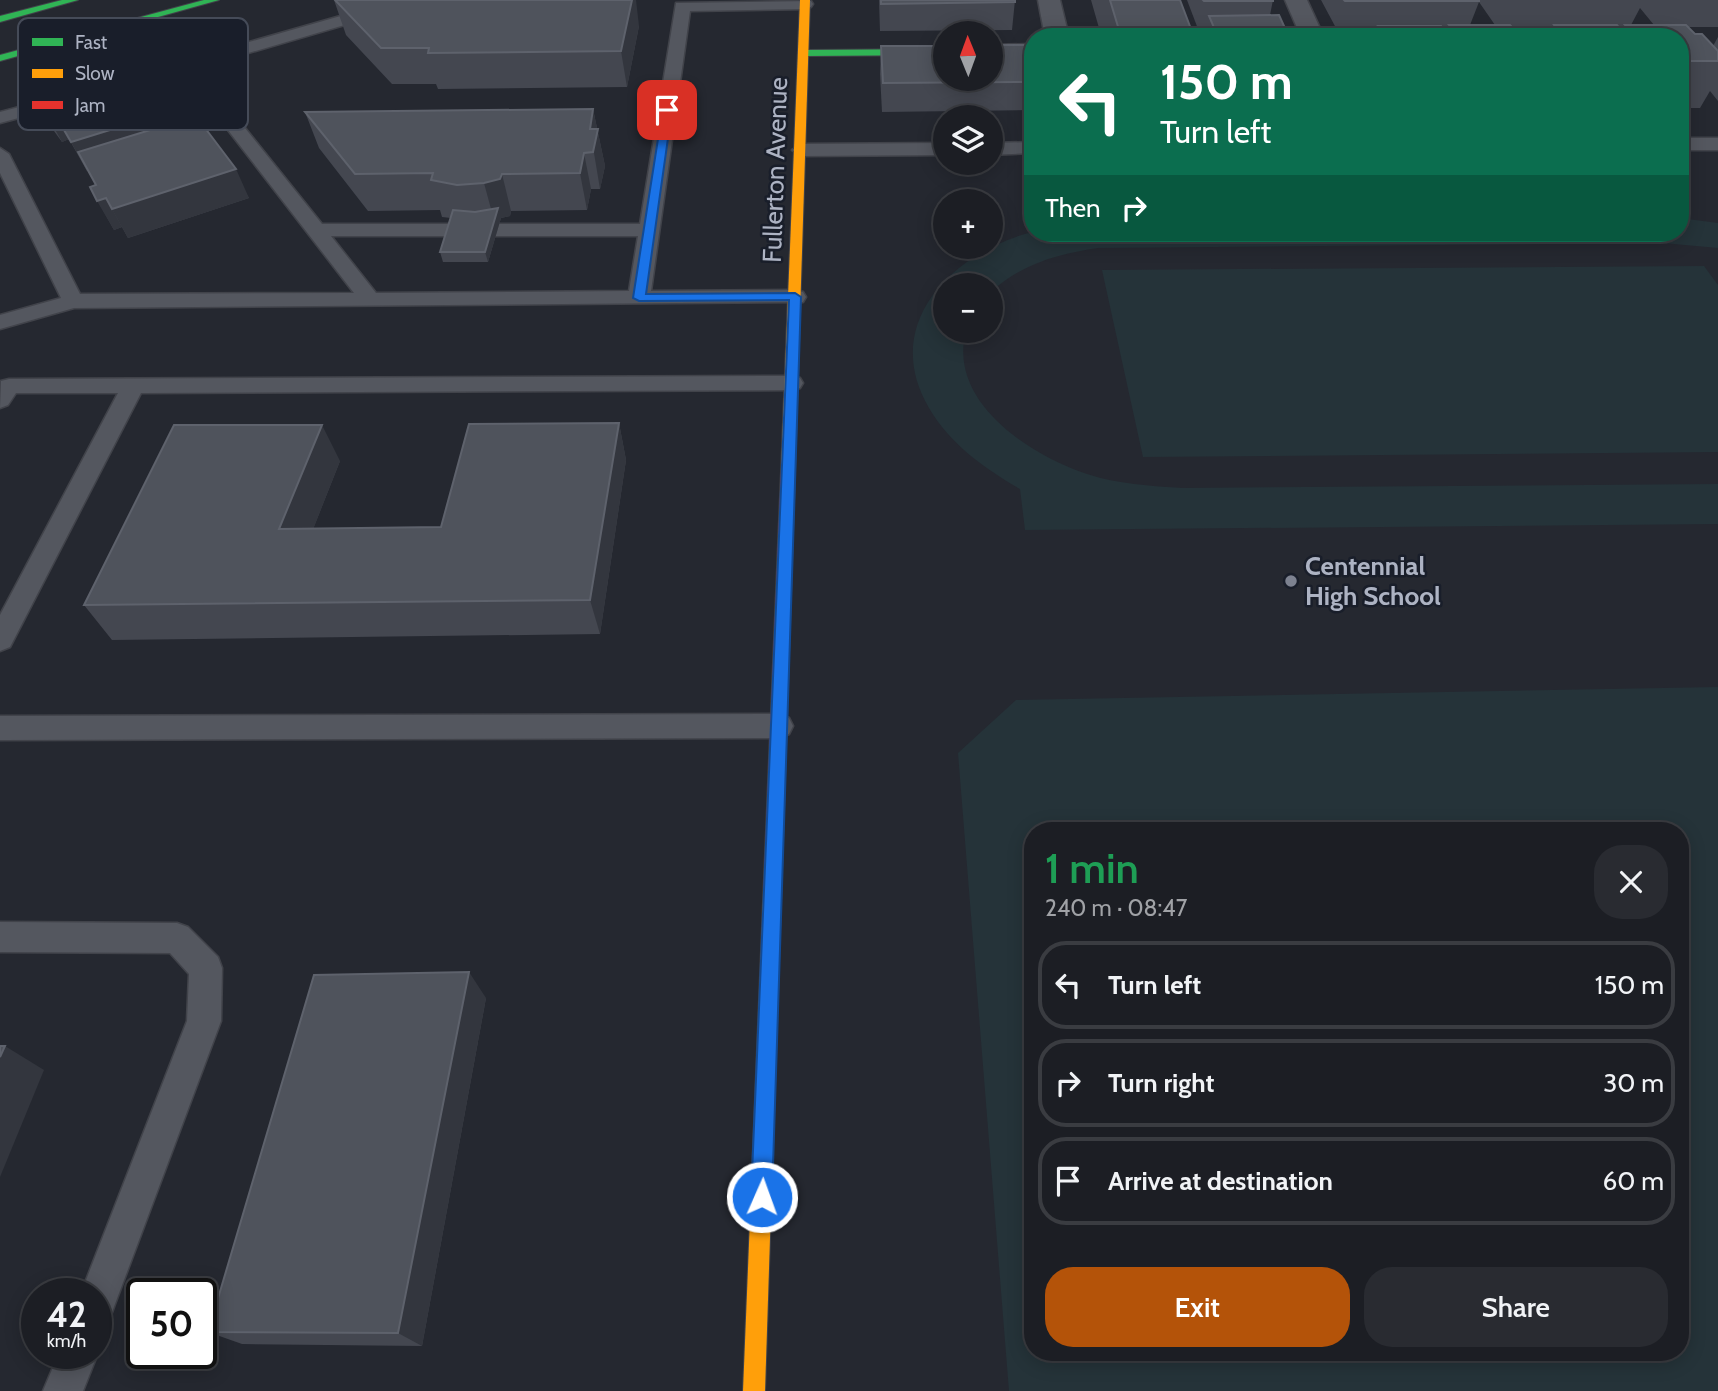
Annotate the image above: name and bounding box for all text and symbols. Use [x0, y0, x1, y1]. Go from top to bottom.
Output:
legend [18, 18, 248, 130]
north arrow [933, 21, 1003, 91]
map controls [933, 21, 1003, 343]
text: Fast [75, 31, 108, 54]
text: 150 m [1160, 52, 1293, 111]
icon: left [1045, 56, 1136, 147]
text: Slow [75, 62, 115, 85]
street label: Fullerton Avenue [756, 77, 794, 263]
pin [637, 80, 697, 140]
icon: arrive [648, 91, 686, 129]
text: Jam [74, 94, 105, 117]
button: layers [933, 105, 1003, 175]
text: Turn left [1160, 112, 1271, 151]
button: + [933, 189, 1003, 259]
icon: right [1115, 189, 1153, 227]
text: Then [1045, 192, 1101, 224]
button: − [933, 273, 1003, 343]
place label: Centennial High School [1305, 550, 1441, 612]
marker: Centennial High School [1283, 573, 1299, 589]
text: 1 min [1045, 842, 1139, 894]
button: close [1594, 845, 1668, 919]
text: 240 m · 08:47 [1045, 894, 1187, 922]
icon: left [1049, 966, 1087, 1004]
text: Turn left [1108, 969, 1201, 1001]
text: 150 m [1595, 969, 1664, 1001]
icon: right [1049, 1064, 1087, 1102]
text: Turn right [1108, 1067, 1214, 1099]
text: 30 m [1603, 1067, 1664, 1099]
position arrow [725, 1160, 799, 1234]
icon: arrive [1049, 1162, 1087, 1200]
text: Arrive at destination [1108, 1165, 1333, 1197]
text: 60 m [1602, 1165, 1664, 1197]
button: Exit [1045, 1267, 1350, 1347]
button: Share [1364, 1267, 1668, 1347]
speed limit sign: 50 [126, 1278, 217, 1369]
text: 42 [46, 1293, 87, 1336]
text: km/h [47, 1330, 86, 1352]

